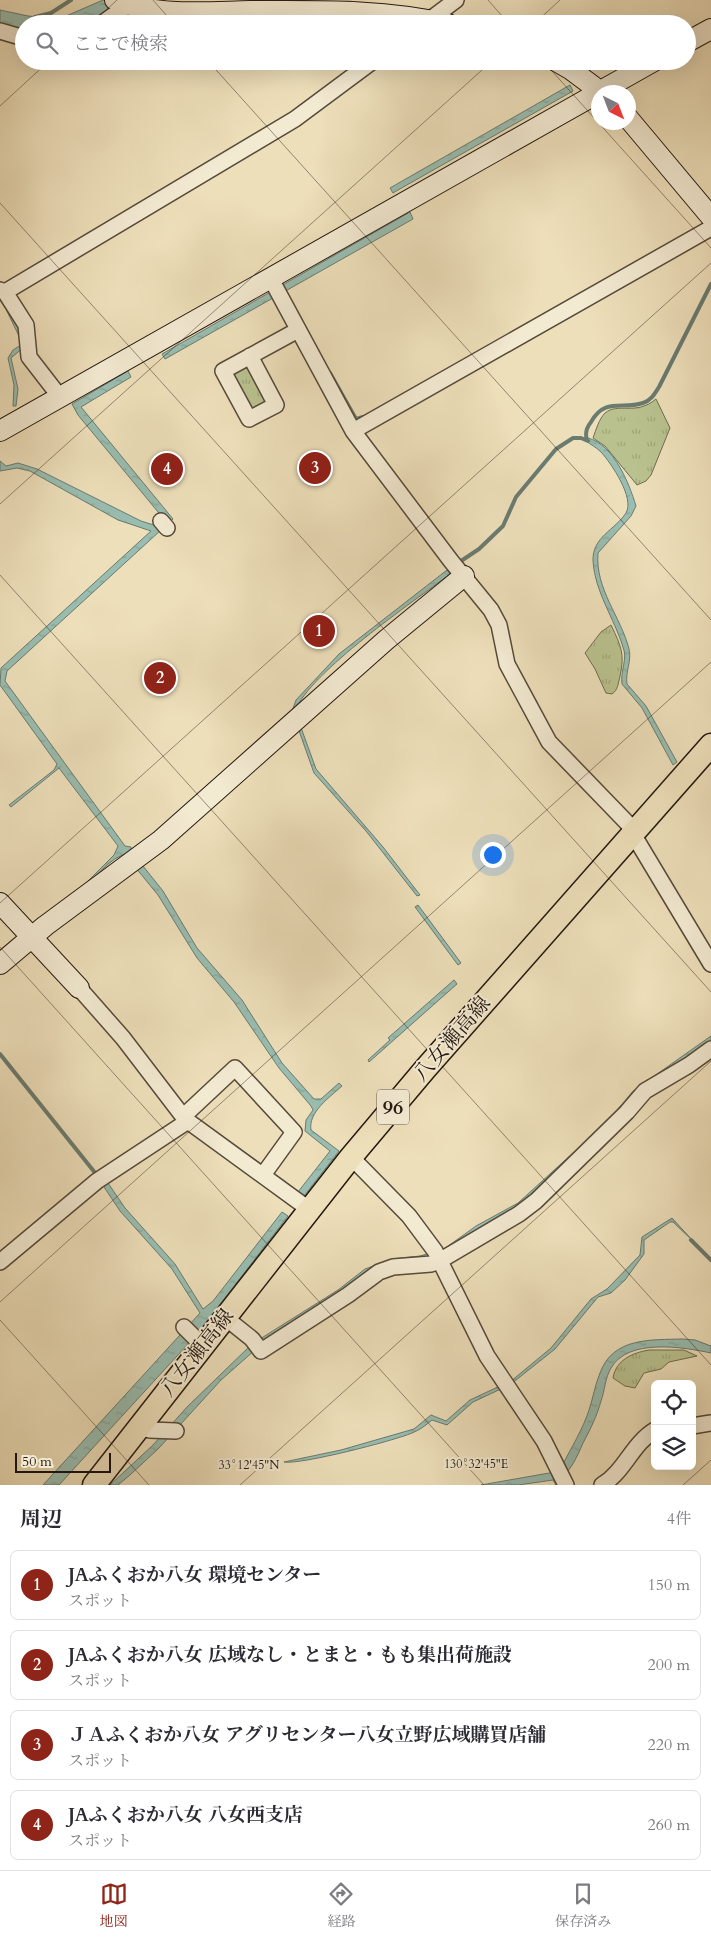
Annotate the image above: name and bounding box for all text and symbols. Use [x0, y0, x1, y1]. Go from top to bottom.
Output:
search box [15, 15, 696, 70]
icon: search [33, 29, 61, 57]
text: ここで検索 [73, 31, 168, 57]
north arrow [591, 85, 636, 130]
pin: 3 [299, 449, 331, 487]
pin: 4 [151, 450, 183, 488]
pin: 1 [303, 612, 335, 650]
pin: 2 [144, 659, 176, 697]
your location [480, 842, 506, 868]
street label: 八女瀬高線 [407, 990, 497, 1088]
road number: 96 [377, 1090, 409, 1124]
street label: 八女瀬高線 [153, 1303, 241, 1403]
map controls [651, 1380, 696, 1470]
button: locate [651, 1380, 696, 1425]
button: layers [651, 1425, 696, 1470]
scale bar [15, 1450, 111, 1473]
text: 50 m [22, 1452, 52, 1471]
text: 130°32'45"E [444, 1456, 508, 1472]
text: 33°12'45"N [219, 1457, 280, 1473]
text: 周辺 [20, 1505, 62, 1534]
text: 4件 [667, 1508, 691, 1530]
text: JAふくおか八女 環境センター [68, 1562, 321, 1588]
text: 1 [33, 1574, 41, 1596]
text: 150 m [648, 1574, 690, 1596]
text: スポット [68, 1590, 132, 1612]
text: JAふくおか八女 広域なし・とまと・もも集出荷施設 [68, 1642, 512, 1668]
text: 2 [33, 1654, 41, 1676]
text: 200 m [648, 1654, 690, 1676]
text: スポット [68, 1670, 132, 1692]
text: ＪＡふくおか八女 アグリセンター八女立野広域購買店舗 [68, 1722, 547, 1748]
text: 3 [33, 1734, 41, 1756]
text: 220 m [648, 1734, 690, 1756]
text: スポット [68, 1750, 132, 1772]
text: JAふくおか八女 八女西支店 [68, 1802, 303, 1828]
text: 4 [33, 1814, 41, 1836]
text: 260 m [648, 1814, 690, 1836]
text: スポット [68, 1830, 132, 1852]
tab: 地図 [100, 1880, 128, 1931]
tab: 経路 [327, 1880, 355, 1931]
tab: 保存済み [555, 1880, 611, 1931]

